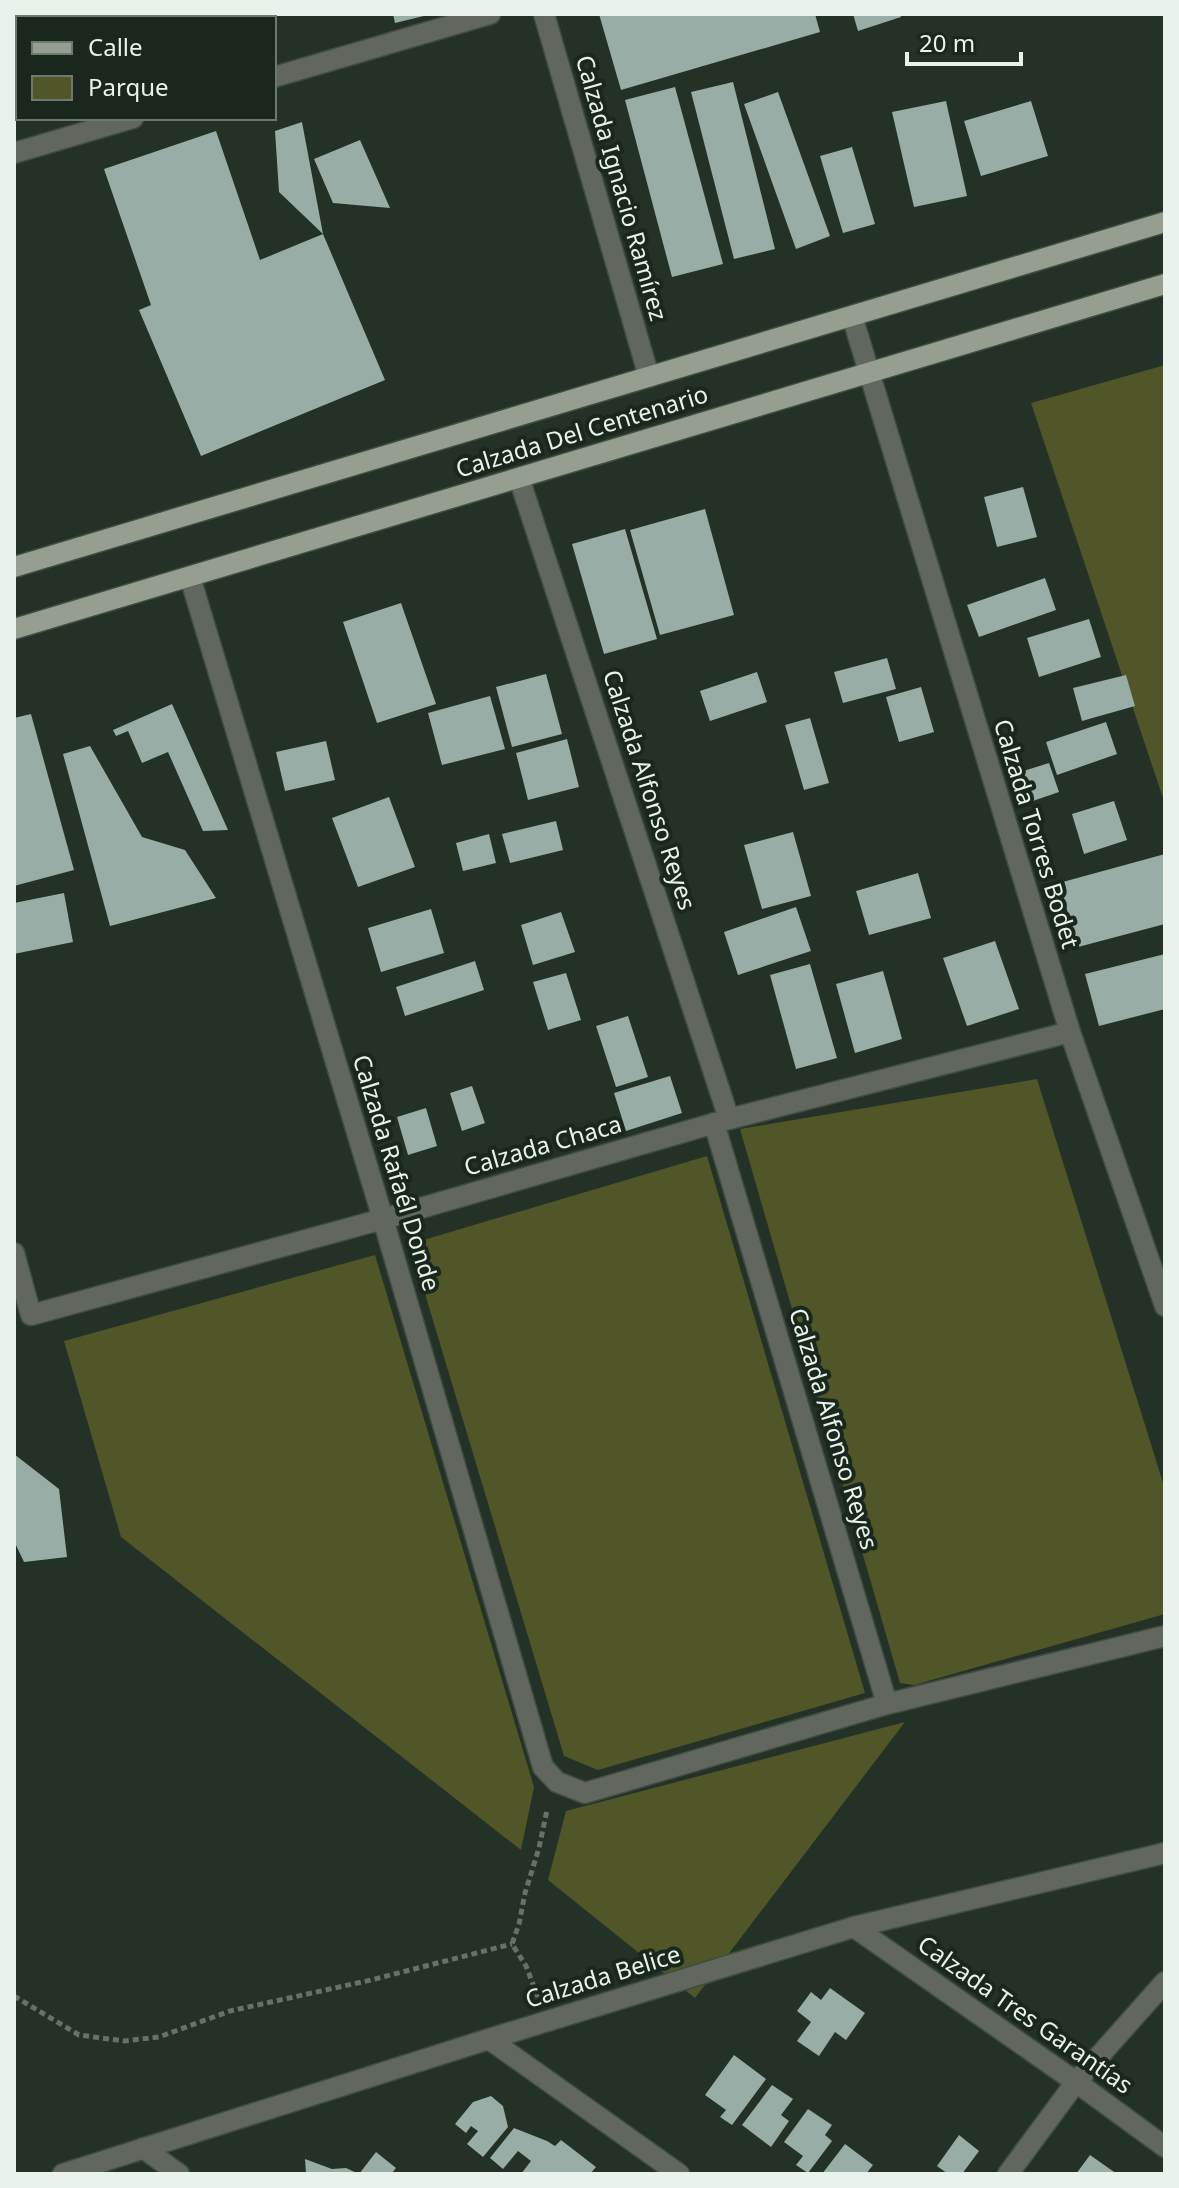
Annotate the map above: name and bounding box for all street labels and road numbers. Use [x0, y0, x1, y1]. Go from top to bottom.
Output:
street label: Calzada Ignacio Ramírez [569, 51, 676, 324]
street label: Calzada Del Centenario [451, 376, 712, 485]
street label: Calzada Alfonso Reyes [596, 665, 705, 914]
street label: Calzada Torres Bodet [987, 715, 1088, 952]
street label: Calzada Rafaél Donde [346, 1050, 449, 1295]
street label: Calzada Chaca [460, 1106, 625, 1183]
street label: Calzada Alfonso Reyes [782, 1304, 887, 1553]
street label: Calzada Tres Garantías [912, 1927, 1140, 2101]
street label: Calzada Belice [521, 1936, 684, 2015]

